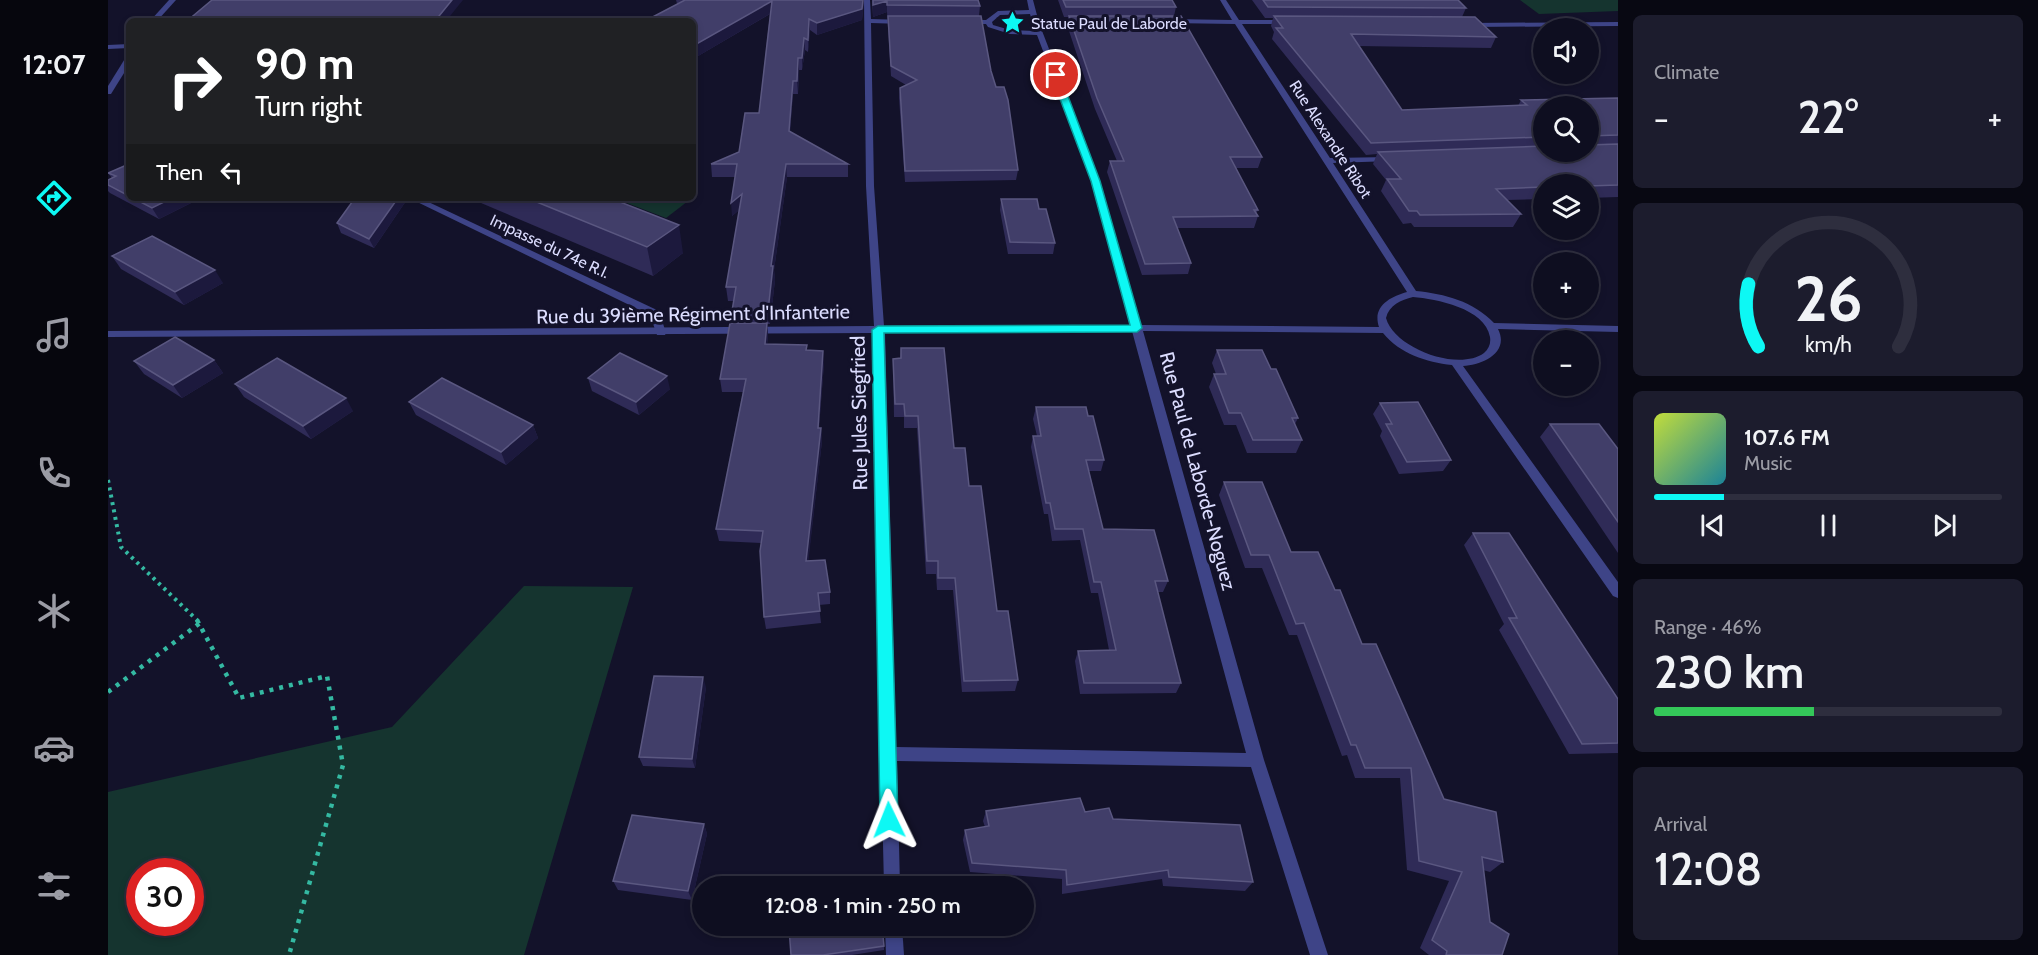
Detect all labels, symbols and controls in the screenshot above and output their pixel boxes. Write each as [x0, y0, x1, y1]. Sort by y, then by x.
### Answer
place icon: Statue Paul de Laborde [1000, 10, 1026, 36]
place label: Statue Paul de Laborde [1031, 14, 1187, 33]
map controls [1533, 18, 1599, 396]
button: sound [1533, 18, 1599, 84]
text: 90 m [255, 38, 354, 90]
icon: right [156, 42, 234, 120]
text: 12:07 [22, 48, 86, 81]
pin [1030, 49, 1081, 100]
icon: arrive [1039, 58, 1072, 91]
text: Climate [1654, 60, 1719, 84]
street label: Rue Alexandre Ribot [1285, 77, 1376, 202]
text: Turn right [255, 90, 362, 123]
text: 22° [1798, 90, 1858, 144]
button: search [1533, 96, 1599, 162]
text: − [1654, 98, 1669, 138]
text: + [1987, 98, 2002, 138]
icon: left [215, 156, 248, 189]
text: Then [156, 159, 203, 186]
button: layers [1533, 174, 1599, 240]
icon: directions [33, 177, 75, 219]
street label: Impasse du 74e R.I. [487, 211, 612, 282]
button: + [1533, 252, 1599, 318]
text: 26 [1794, 261, 1862, 337]
street label: Rue du 39ième Régiment d'Infanterie [536, 299, 850, 329]
icon: music [33, 314, 75, 356]
button: − [1533, 330, 1599, 396]
text: km/h [1805, 331, 1851, 357]
street label: Rue Jules Siegfried [846, 336, 872, 490]
street label: Rue Paul de Laborde-Noguez [1155, 349, 1241, 593]
text: 107.6 FM [1744, 424, 1830, 451]
text: Music [1744, 451, 1792, 475]
icon: phone [33, 452, 75, 494]
icon: previous [1696, 509, 1729, 542]
icon: pause [1812, 509, 1845, 542]
icon: next [1928, 509, 1961, 542]
icon: climate [33, 590, 75, 632]
text: Range · 46% [1654, 615, 1762, 639]
text: 230 km [1654, 645, 1804, 699]
icon: car [33, 727, 75, 769]
position arrow [857, 788, 921, 852]
text: Arrival [1654, 812, 1707, 836]
text: 12:08 [1654, 842, 1762, 896]
speed limit sign: 30 [126, 858, 204, 936]
icon: filters [33, 865, 75, 907]
text: 12:08 · 1 min · 250 m [765, 892, 961, 919]

